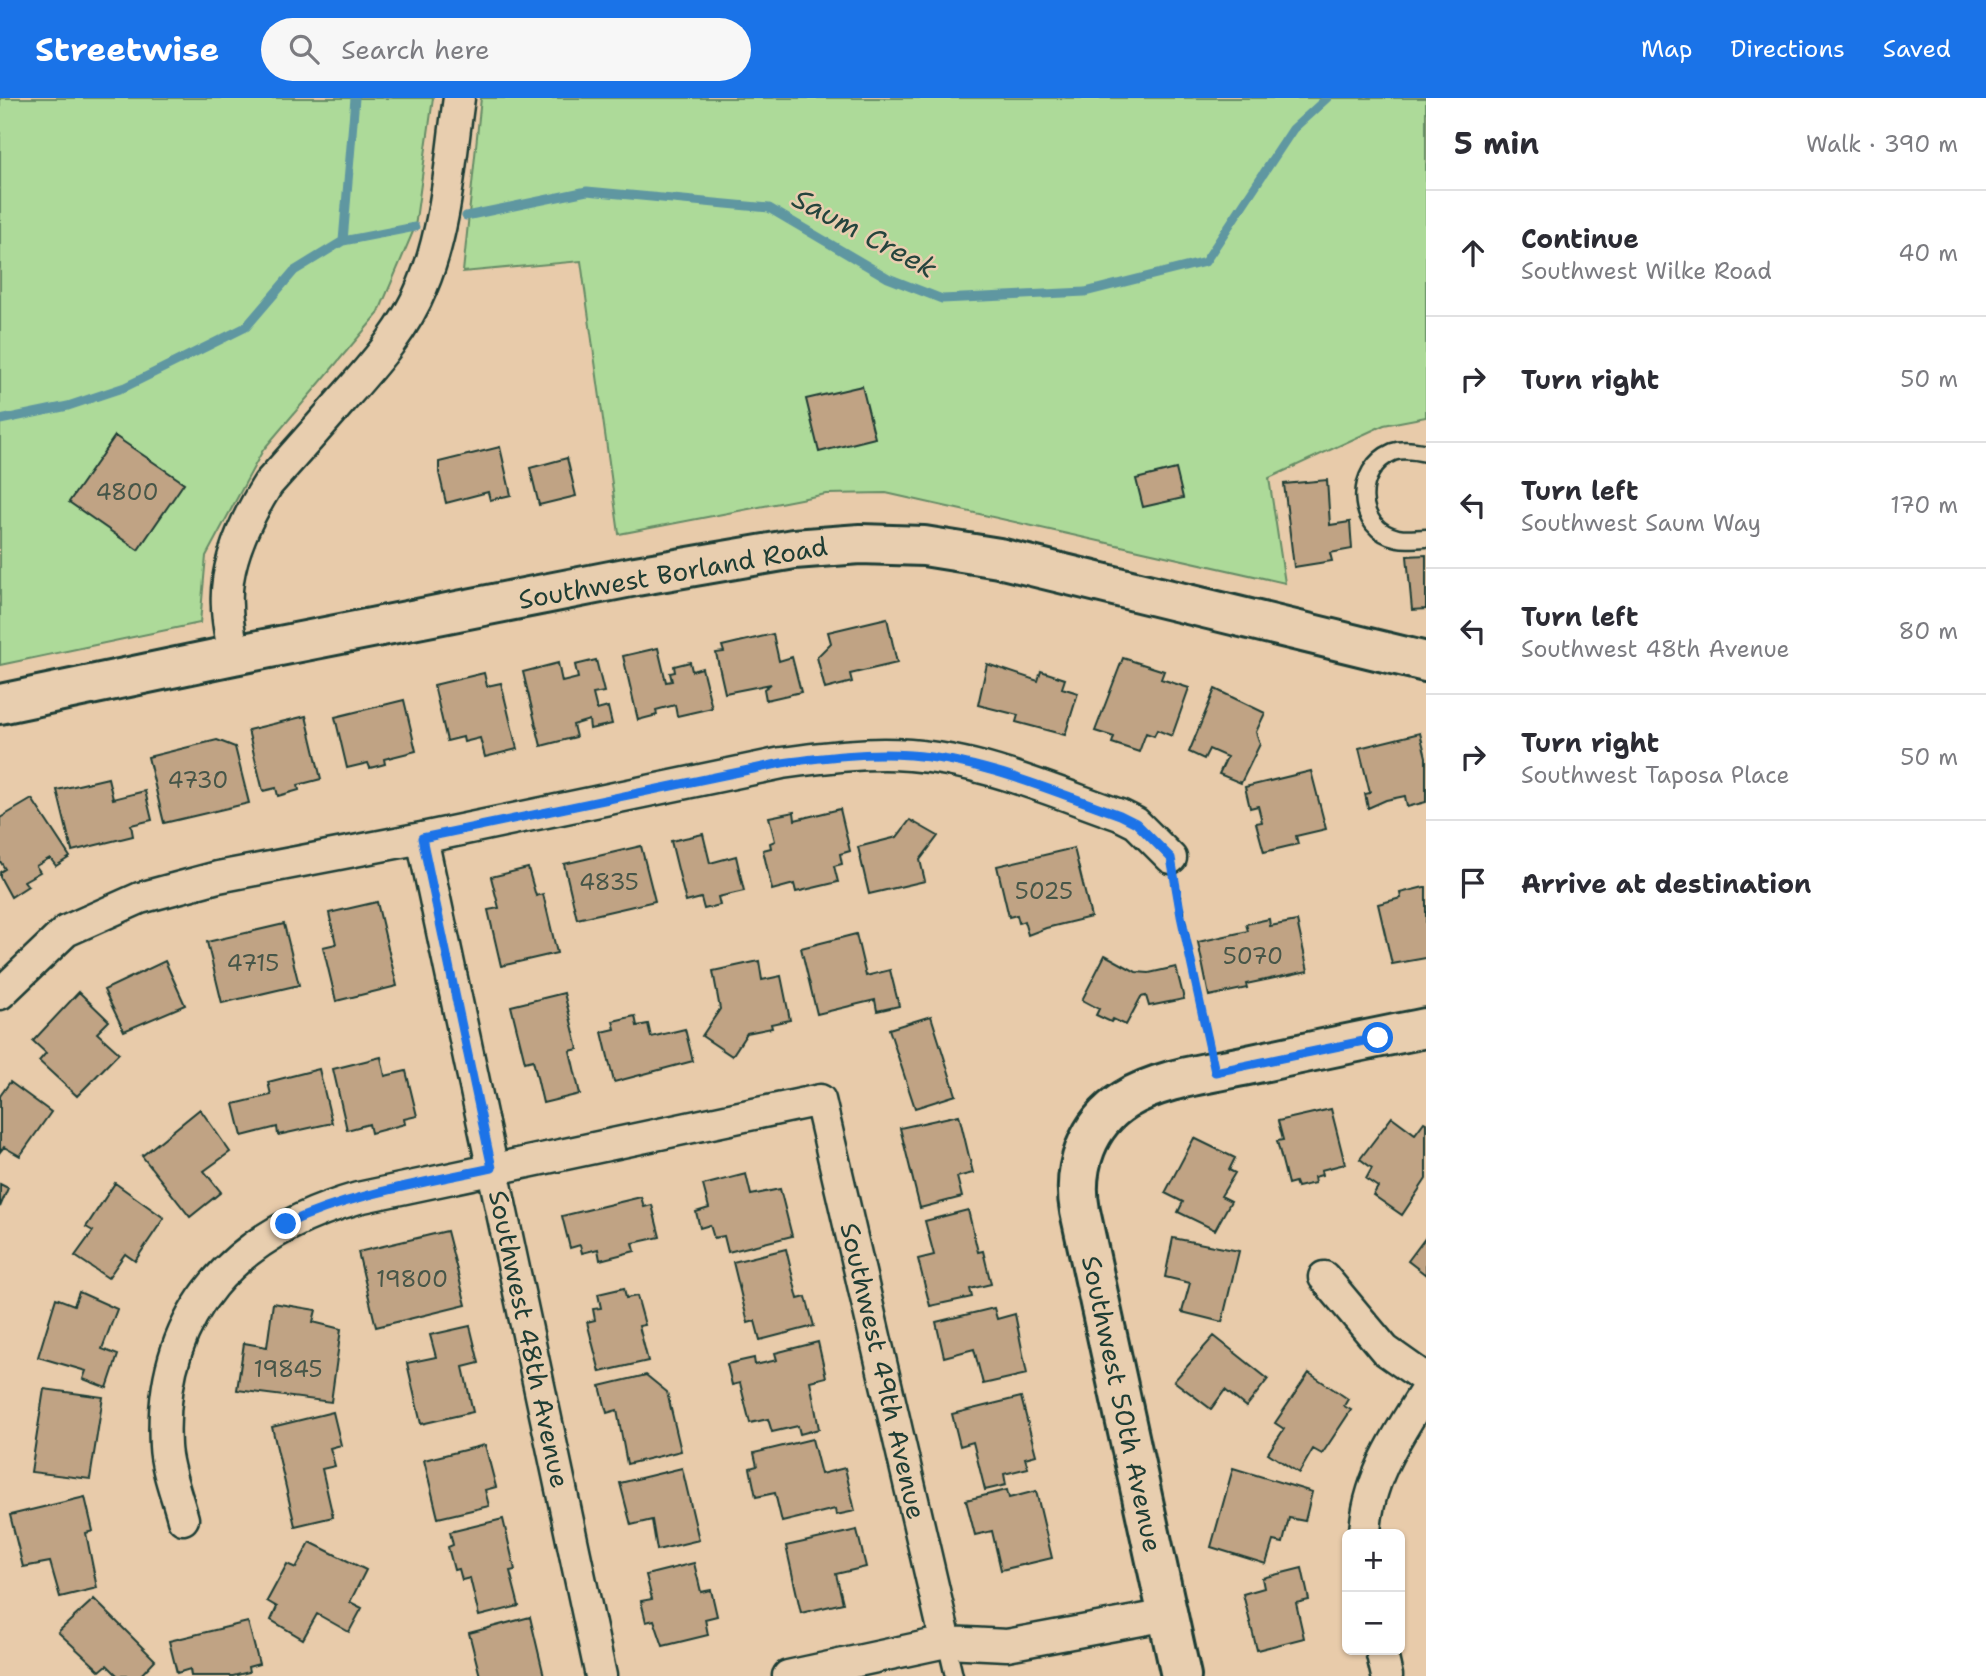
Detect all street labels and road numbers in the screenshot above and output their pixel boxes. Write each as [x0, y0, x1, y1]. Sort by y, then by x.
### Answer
street label: Southwest Borland Road [516, 528, 830, 617]
street label: Southwest 48th Avenue [481, 1187, 578, 1491]
street label: Southwest 49th Avenue [832, 1219, 935, 1523]
street label: Southwest 50th Avenue [1074, 1252, 1171, 1555]

